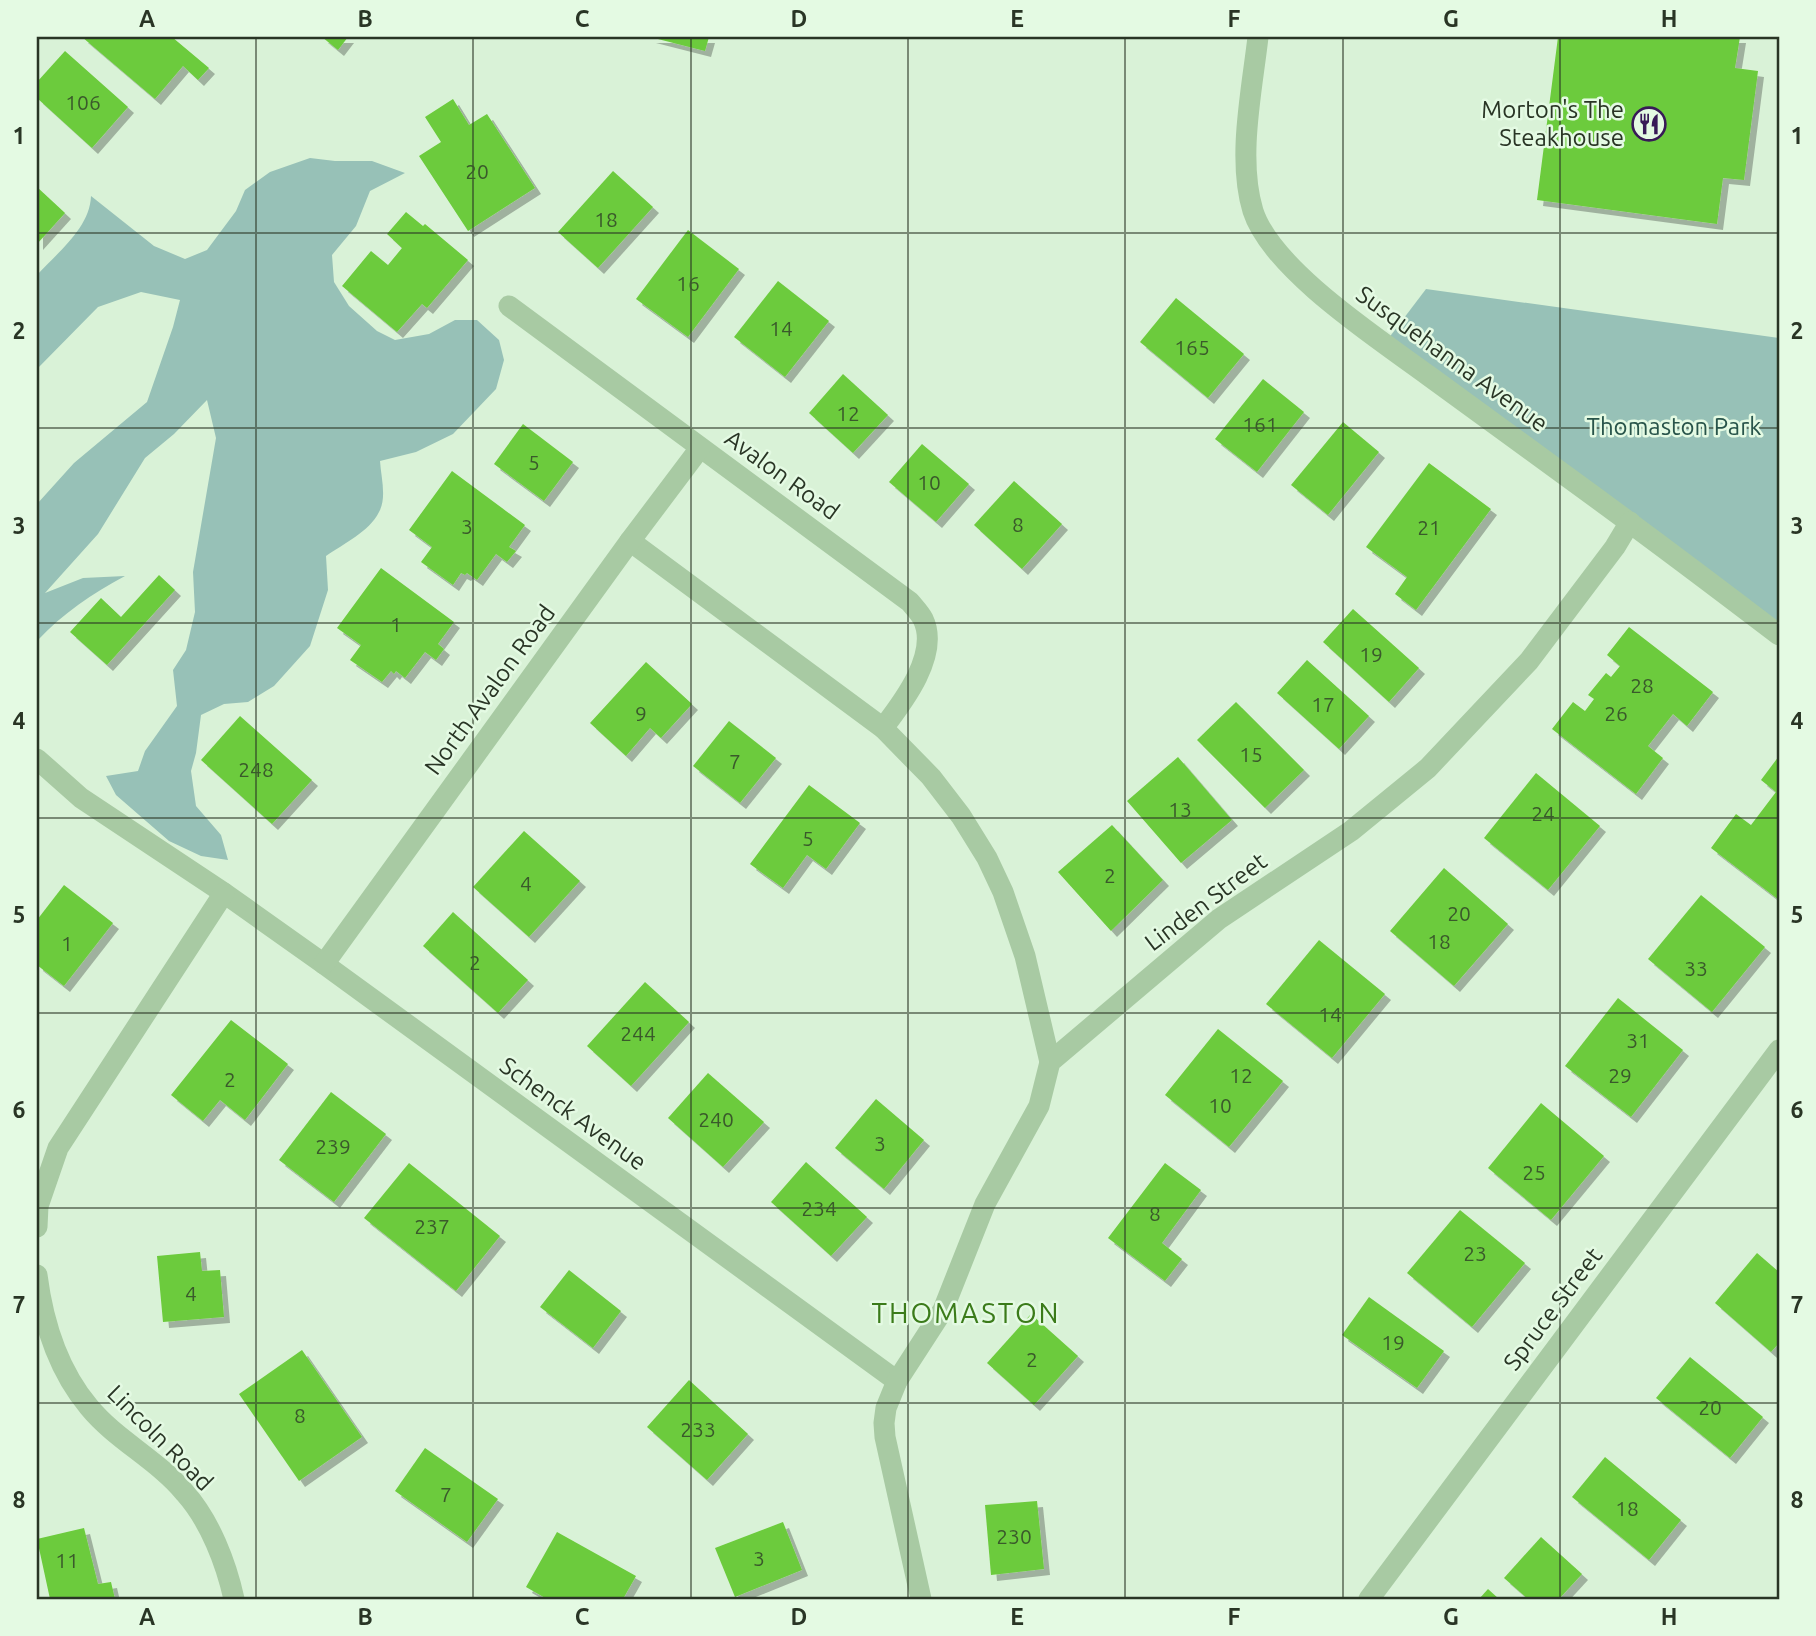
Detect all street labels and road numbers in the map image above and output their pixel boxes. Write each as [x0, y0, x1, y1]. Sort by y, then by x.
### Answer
street label: Susquehanna Avenue [1351, 280, 1553, 437]
street label: Avalon Road [720, 424, 845, 525]
street label: North Avalon Road [419, 600, 560, 780]
street label: Linden Street [1140, 847, 1272, 956]
street label: Schenck Avenue [495, 1052, 652, 1176]
street label: Spruce Street [1498, 1242, 1608, 1375]
street label: Lincoln Road [102, 1379, 219, 1496]

